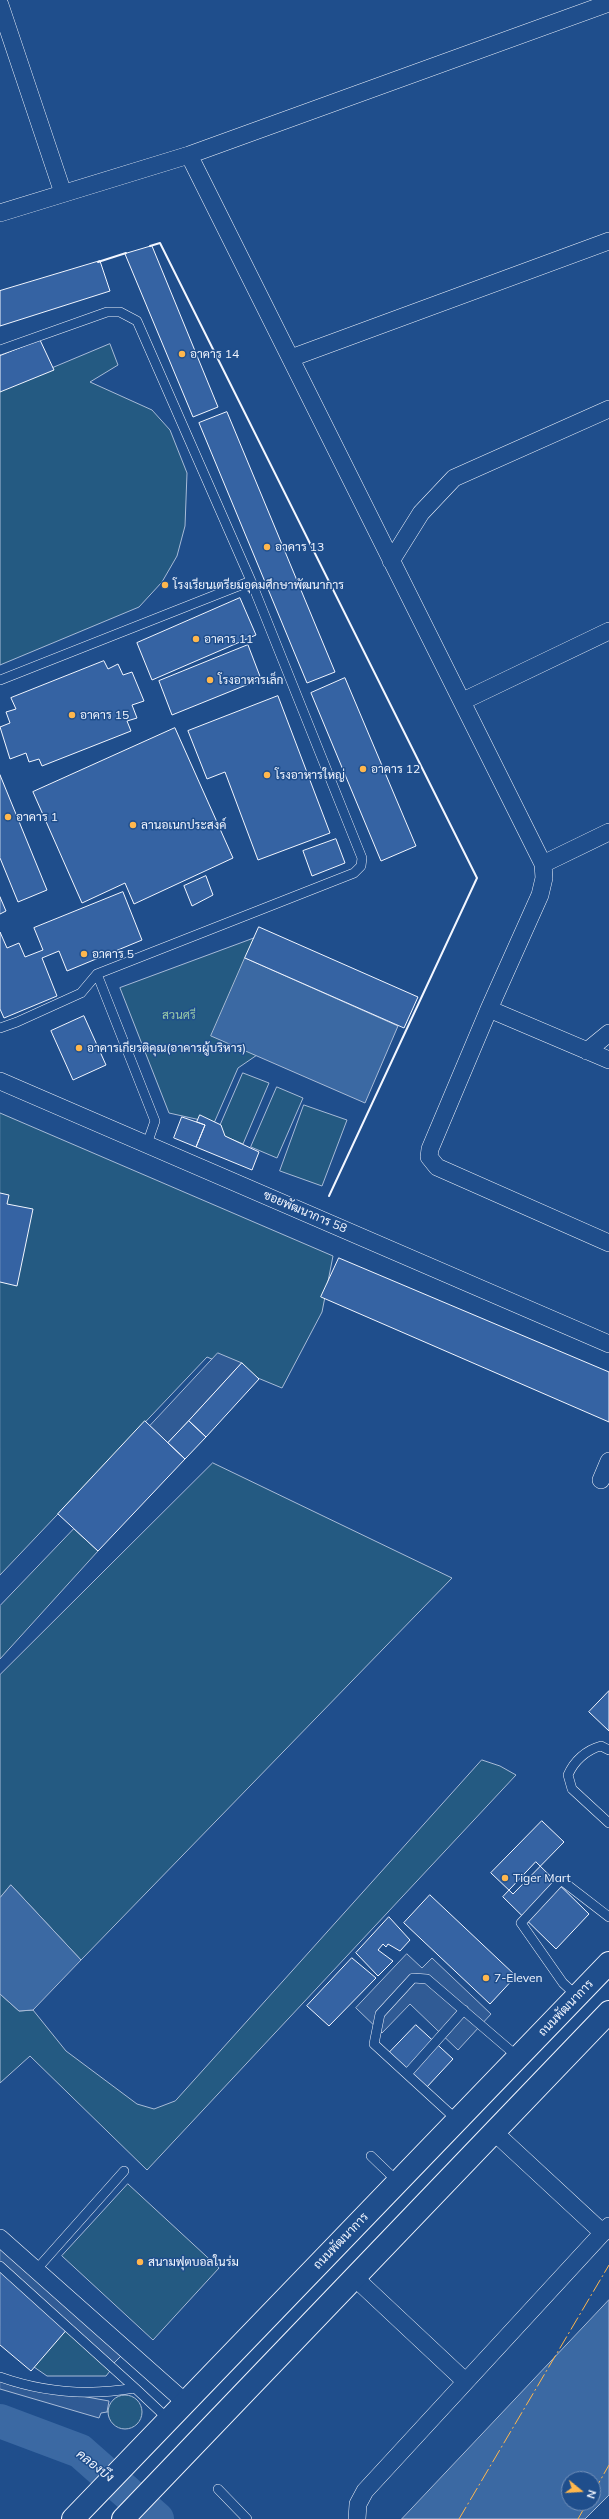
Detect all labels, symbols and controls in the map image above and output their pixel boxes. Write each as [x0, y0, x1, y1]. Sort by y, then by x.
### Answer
place label: อาคาร 14 [190, 347, 239, 361]
marker: อาคาร 14 [177, 349, 187, 359]
place label: อาคาร 13 [275, 540, 324, 554]
marker: อาคาร 13 [262, 542, 272, 552]
place label: โรงเรียนเตรียมอุดมศึกษาพัฒนาการ [173, 578, 344, 592]
marker: โรงเรียนเตรียมอุดมศึกษาพัฒนาการ [160, 580, 170, 590]
place label: อาคาร 11 [204, 632, 253, 646]
marker: อาคาร 11 [191, 634, 201, 644]
place label: โรงอาหารเล็ก [218, 673, 284, 687]
marker: โรงอาหารเล็ก [205, 675, 215, 685]
place label: อาคาร 15 [80, 708, 129, 722]
marker: อาคาร 15 [67, 710, 77, 720]
place label: อาคาร 12 [371, 762, 420, 776]
marker: อาคาร 12 [358, 764, 368, 774]
place label: โรงอาหารใหญ่ [275, 768, 345, 782]
marker: โรงอาหารใหญ่ [262, 770, 272, 780]
place label: อาคาร 1 [16, 810, 58, 824]
marker: อาคาร 1 [3, 812, 13, 822]
place label: ลานอเนกประสงค์ [141, 818, 226, 832]
marker: ลานอเนกประสงค์ [128, 820, 138, 830]
place label: อาคาร 5 [92, 947, 134, 961]
marker: อาคาร 5 [79, 949, 89, 959]
park label: สวนศรี [162, 1008, 196, 1022]
place label: อาคารเกียรติคุณ(อาคารผู้บริหาร) [87, 1041, 246, 1055]
marker: อาคารเกียรติคุณ(อาคารผู้บริหาร) [74, 1043, 84, 1053]
street label: ซอยพัฒนาการ 58 [261, 1188, 349, 1236]
place label: Tiger Mart [513, 1871, 571, 1885]
marker: Tiger Mart [500, 1873, 510, 1883]
place label: 7-Eleven [494, 1971, 543, 1985]
marker: 7-Eleven [481, 1973, 491, 1983]
street label: ถนนพัฒนาการ [536, 1977, 596, 2039]
street label: ถนนพัฒนาการ [311, 2210, 371, 2272]
place label: สนามฟุตบอลในร่ม [148, 2255, 239, 2269]
marker: สนามฟุตบอลในร่ม [135, 2257, 145, 2267]
water label: คลองบึง [73, 2447, 117, 2485]
north arrow [561, 2471, 601, 2511]
text: N [584, 2488, 599, 2501]

